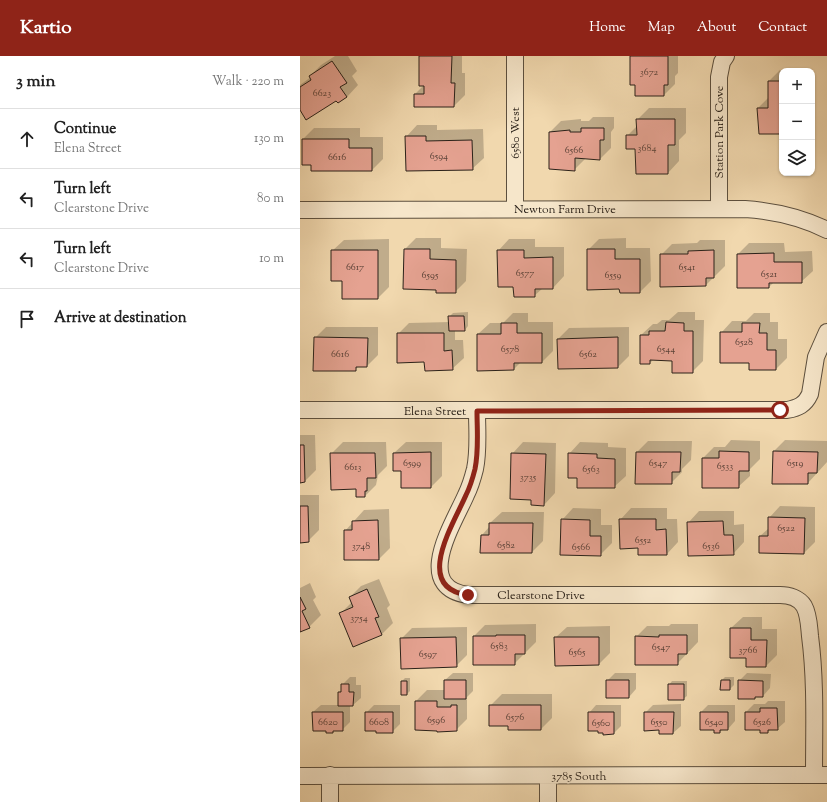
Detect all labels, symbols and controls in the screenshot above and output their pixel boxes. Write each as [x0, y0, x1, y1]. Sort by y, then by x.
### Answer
text: Kartio [20, 15, 72, 42]
text: Home [589, 18, 626, 38]
text: Map [648, 18, 675, 38]
text: About [697, 18, 736, 38]
text: Contact [758, 18, 807, 38]
house number: 3672 [640, 65, 659, 80]
map controls [779, 68, 815, 176]
button: + [779, 68, 815, 104]
text: 3 min [16, 70, 55, 94]
text: Walk · 220 m [212, 73, 284, 91]
street label: Station Park Cove [711, 85, 729, 178]
house number: 6623 [313, 86, 331, 101]
button: − [779, 104, 815, 140]
street label: 6580 West [507, 107, 525, 159]
text: Continue [54, 119, 116, 140]
icon: ahead [16, 128, 38, 150]
text: 130 m [254, 130, 284, 148]
text: Elena Street [54, 140, 121, 158]
button: layers [779, 140, 815, 176]
house number: 3684 [638, 141, 656, 156]
house number: 6566 [565, 143, 583, 158]
house number: 6594 [430, 149, 448, 164]
house number: 6616 [328, 150, 346, 165]
text: Turn left [54, 179, 111, 200]
icon: left [16, 188, 38, 210]
text: 80 m [257, 190, 284, 208]
text: Clearstone Drive [54, 200, 149, 218]
street label: Newton Farm Drive [514, 201, 616, 219]
text: Turn left [54, 239, 111, 260]
icon: left [16, 248, 38, 270]
text: 10 m [259, 250, 284, 268]
text: Clearstone Drive [54, 260, 149, 278]
house number: 6617 [346, 260, 364, 275]
house number: 6541 [679, 260, 696, 275]
house number: 6577 [516, 266, 534, 281]
house number: 6521 [761, 267, 778, 282]
house number: 6595 [422, 268, 439, 283]
house number: 6559 [605, 268, 622, 283]
icon: arrive [16, 308, 38, 330]
text: Arrive at destination [54, 308, 187, 329]
house number: 6528 [735, 335, 753, 350]
house number: 6578 [501, 342, 519, 357]
house number: 6544 [657, 342, 675, 357]
house number: 6616 [331, 347, 349, 362]
house number: 6562 [579, 347, 597, 362]
route start [771, 401, 789, 419]
street label: Elena Street [404, 403, 466, 421]
house number: 6599 [403, 456, 421, 471]
house number: 6547 [649, 456, 667, 471]
house number: 6519 [787, 456, 803, 471]
house number: 6533 [717, 459, 733, 474]
house number: 6613 [344, 460, 362, 475]
house number: 6563 [582, 462, 600, 477]
house number: 3735 [520, 470, 537, 485]
house number: 6522 [777, 521, 795, 536]
house number: 6552 [635, 533, 652, 548]
house number: 6582 [497, 538, 515, 553]
house number: 3748 [352, 539, 370, 554]
house number: 6536 [702, 539, 720, 554]
house number: 6566 [572, 540, 590, 555]
route end [459, 586, 477, 604]
street label: Clearstone Drive [497, 587, 585, 605]
house number: 3754 [350, 611, 368, 626]
house number: 6583 [490, 639, 508, 654]
house number: 6547 [652, 640, 670, 655]
house number: 3766 [739, 643, 758, 658]
house number: 6565 [569, 645, 586, 660]
house number: 6597 [419, 647, 437, 662]
house number: 6576 [506, 710, 524, 725]
house number: 6596 [427, 713, 445, 728]
house number: 6620 [318, 715, 338, 730]
house number: 6608 [369, 715, 389, 730]
house number: 6550 [650, 715, 668, 730]
house number: 6540 [705, 715, 723, 730]
house number: 6526 [753, 715, 771, 730]
house number: 6560 [592, 716, 610, 731]
street label: 3785 South [551, 768, 607, 786]

